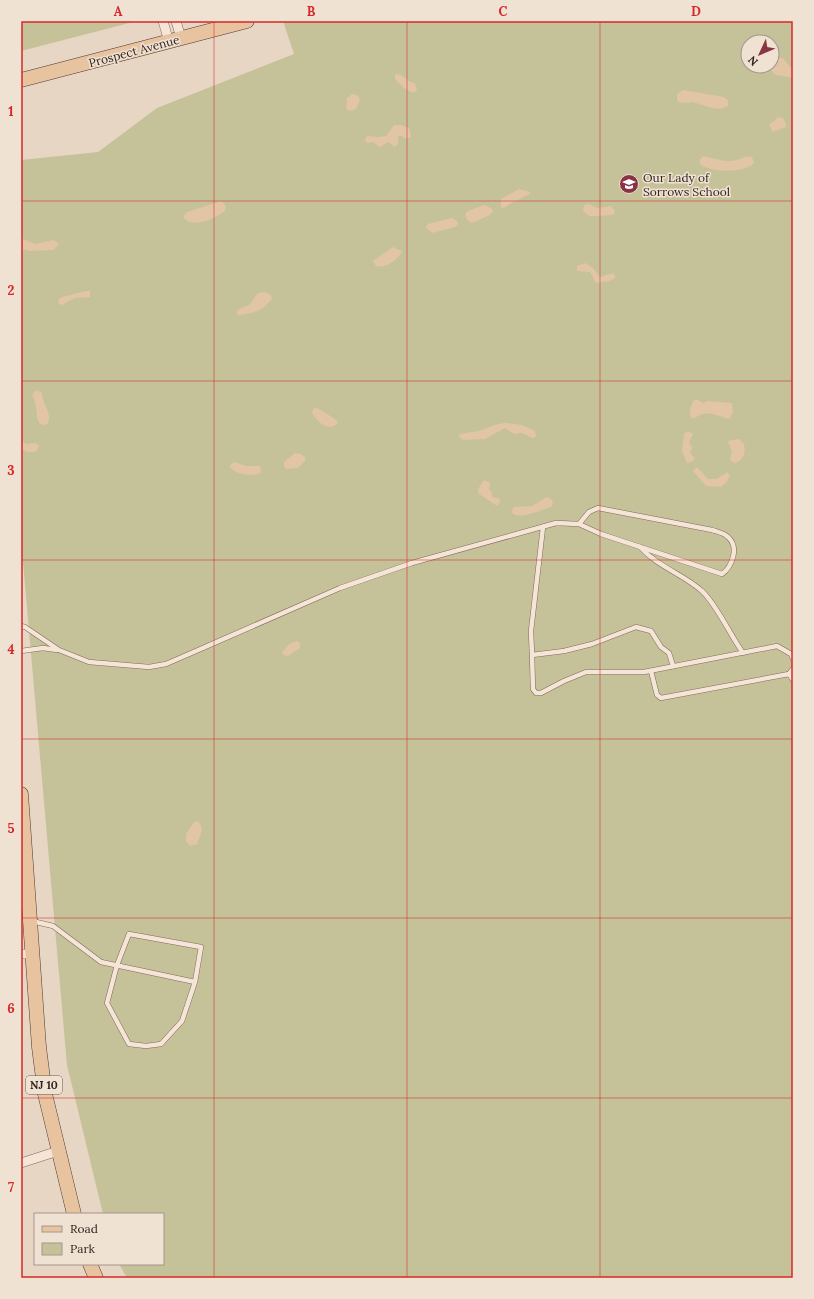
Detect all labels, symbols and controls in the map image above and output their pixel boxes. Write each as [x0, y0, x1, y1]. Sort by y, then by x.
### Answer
text: A [114, 3, 123, 20]
text: B [307, 3, 316, 20]
text: C [499, 3, 508, 20]
text: D [691, 3, 701, 20]
street label: Prospect Avenue [87, 32, 182, 70]
north arrow [740, 34, 780, 74]
text: N [744, 53, 761, 69]
text: 1 [8, 103, 14, 120]
place label: Our Lady of Sorrows School [643, 170, 730, 199]
school or university icon: Our Lady of Sorrows School [618, 173, 640, 195]
text: 2 [8, 282, 15, 299]
text: 3 [7, 462, 15, 479]
text: 4 [7, 641, 15, 658]
text: 5 [7, 820, 15, 837]
text: 6 [7, 1000, 15, 1017]
road number: NJ 10 [26, 1076, 62, 1094]
text: 7 [8, 1179, 14, 1196]
legend [34, 1213, 164, 1265]
text: Road [70, 1221, 98, 1236]
text: Park [70, 1241, 96, 1256]

